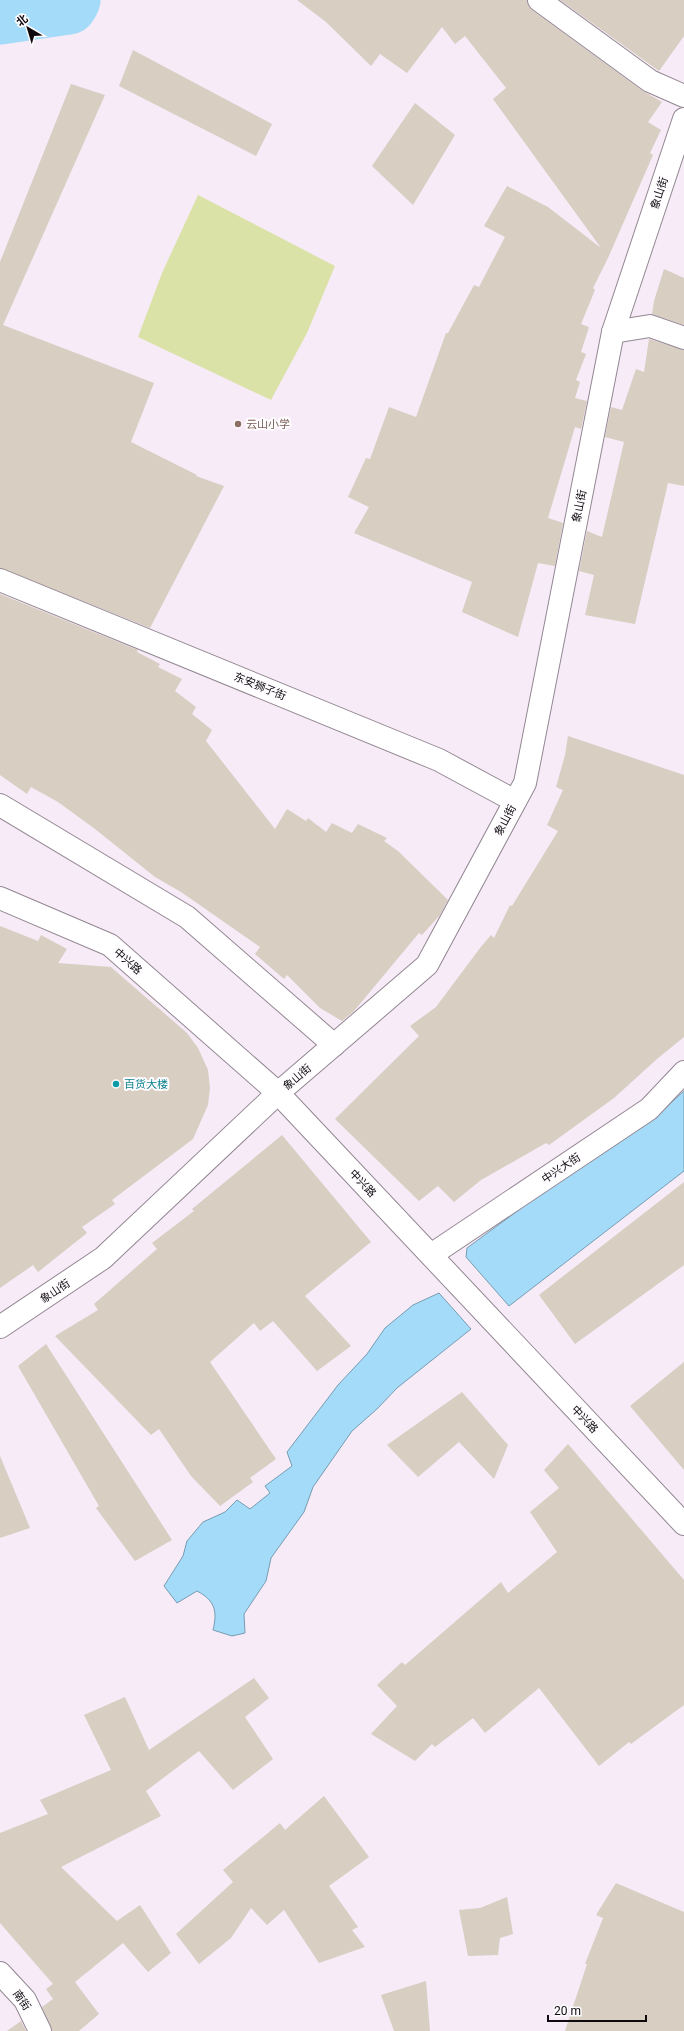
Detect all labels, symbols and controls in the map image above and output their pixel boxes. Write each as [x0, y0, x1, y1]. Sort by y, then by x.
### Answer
north arrow [8, 8, 48, 48]
text: 北 [14, 12, 30, 29]
street label: 象山街 [648, 175, 671, 211]
place label: 云山小学 [246, 418, 290, 431]
marker: 云山小学 [233, 419, 243, 429]
street label: 象山街 [570, 489, 589, 524]
street label: 东安狮子街 [232, 670, 288, 703]
street label: 象山街 [492, 803, 519, 838]
street label: 中兴路 [111, 946, 144, 977]
street label: 象山街 [281, 1062, 314, 1093]
place label: 百货大楼 [124, 1078, 168, 1091]
marker: 百货大楼 [111, 1079, 121, 1089]
street label: 中兴大街 [539, 1151, 583, 1186]
street label: 中兴路 [347, 1167, 379, 1200]
street label: 象山街 [38, 1277, 73, 1306]
street label: 中兴路 [569, 1403, 601, 1436]
street label: 南街 [10, 1988, 33, 2013]
scale bar [548, 1997, 646, 2023]
text: 20 m [554, 2004, 581, 2018]

